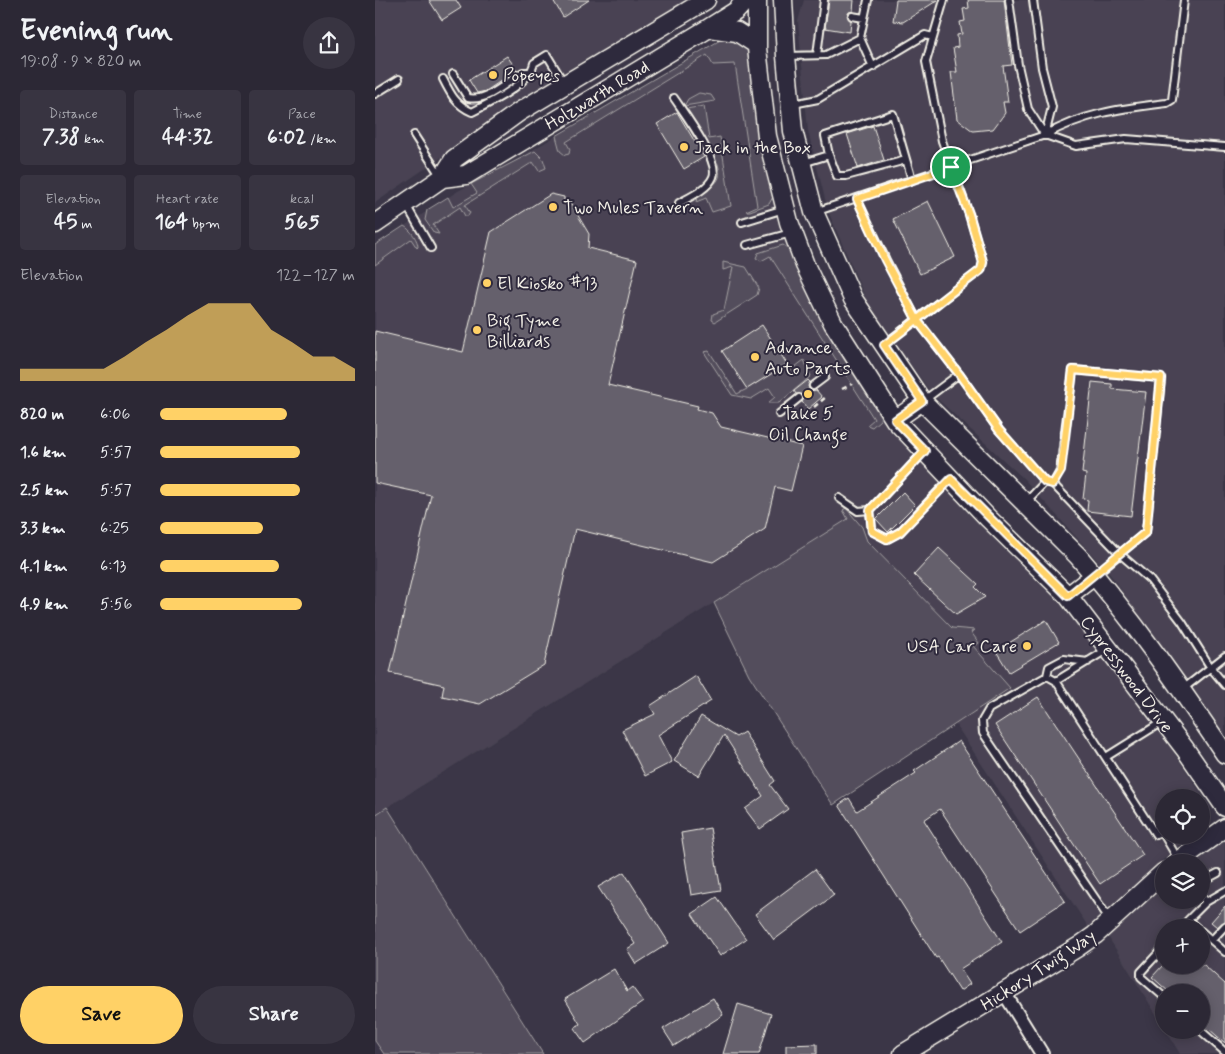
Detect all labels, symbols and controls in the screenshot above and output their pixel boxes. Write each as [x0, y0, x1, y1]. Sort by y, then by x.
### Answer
text: Evening run [20, 13, 173, 50]
button: share [303, 17, 355, 69]
text: 19:08 · 9 × 820 m [20, 51, 141, 72]
street label: Holzwarth Road [541, 55, 654, 136]
place label: Popeyes [503, 64, 560, 88]
marker: Popeyes [487, 69, 499, 81]
text: Distance [49, 105, 98, 123]
text: Time [173, 105, 202, 123]
text: Pace [288, 105, 316, 123]
text: 7.38 [42, 123, 80, 151]
text: 44:32 [162, 123, 213, 151]
text: 6:02 [267, 123, 306, 151]
text: km [80, 130, 104, 148]
text: /km [306, 130, 337, 148]
place label: Jack in the Box [694, 136, 811, 160]
marker: Jack in the Box [678, 141, 690, 153]
pin [930, 146, 972, 188]
icon: arrive [937, 153, 965, 181]
text: Elevation [46, 190, 101, 208]
text: Heart rate [156, 190, 219, 208]
text: kcal [290, 190, 314, 208]
place label: Two Mules Tavern [563, 196, 703, 220]
marker: Two Mules Tavern [547, 201, 559, 213]
text: 45 [54, 208, 77, 236]
text: 164 [155, 208, 188, 236]
text: 565 [284, 208, 320, 236]
text: m [77, 215, 92, 233]
text: bpm [188, 215, 220, 233]
text: Elevation [20, 265, 83, 286]
text: 122–127 m [276, 265, 355, 286]
place label: El Kiosko #13 [497, 272, 598, 296]
marker: El Kiosko #13 [481, 277, 493, 289]
place label: Big Tyme Billiards [487, 309, 561, 354]
marker: Big Tyme Billiards [471, 324, 483, 336]
place label: Advance Auto Parts [765, 336, 851, 381]
marker: Advance Auto Parts [749, 351, 761, 363]
marker: Take 5 Oil Change [802, 388, 814, 400]
place label: Take 5 Oil Change [768, 402, 848, 449]
text: 820 m [20, 404, 64, 425]
text: 6:06 [100, 404, 130, 425]
text: 1.6 km [20, 442, 66, 463]
text: 5:57 [100, 442, 132, 463]
text: 2.5 km [20, 480, 68, 501]
text: 5:57 [100, 480, 132, 501]
text: 3.3 km [20, 518, 65, 539]
text: 6:25 [100, 518, 129, 539]
text: 4.1 km [20, 556, 67, 577]
text: 6:13 [100, 556, 126, 577]
text: 4.9 km [20, 594, 68, 615]
text: 5:56 [100, 594, 132, 615]
street label: Cypresswood Drive [1074, 611, 1178, 738]
place label: USA Car Care [907, 635, 1017, 659]
marker: USA Car Care [1021, 640, 1033, 652]
map controls [1155, 789, 1210, 1039]
button: locate [1155, 789, 1210, 844]
button: layers [1155, 854, 1210, 909]
button: + [1155, 919, 1210, 974]
street label: Hickory Twig Way [976, 925, 1102, 1019]
button: − [1155, 984, 1210, 1039]
button: Save [20, 986, 183, 1044]
button: Share [193, 986, 355, 1044]

